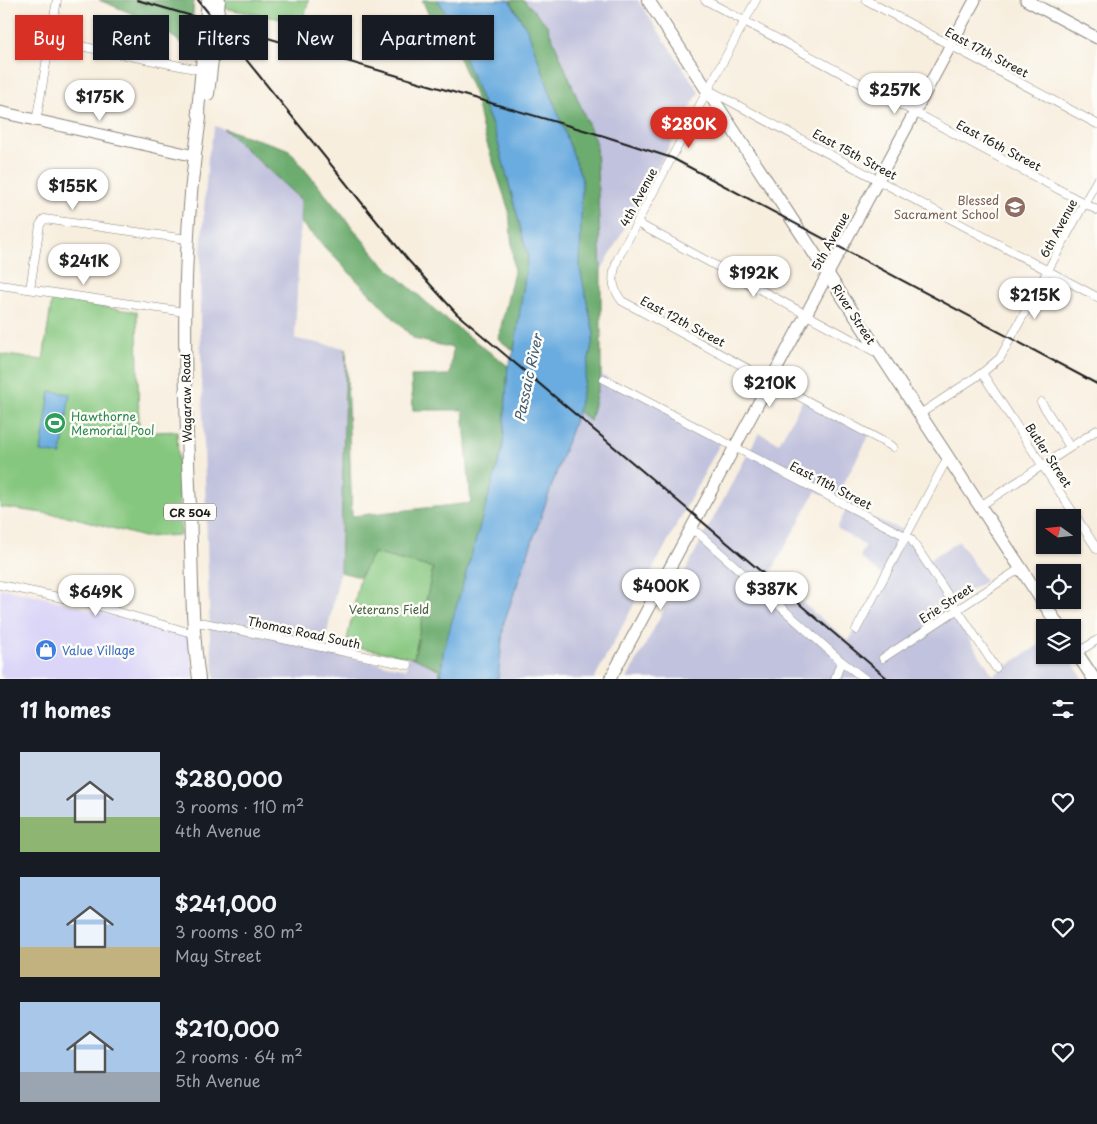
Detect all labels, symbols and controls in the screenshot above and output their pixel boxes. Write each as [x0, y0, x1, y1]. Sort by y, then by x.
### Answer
chip: Buy [15, 15, 83, 60]
chip: Rent [93, 15, 169, 60]
chip: Filters [179, 15, 268, 60]
chip: New [278, 15, 352, 60]
chip: Apartment [362, 15, 494, 60]
street label: East 17th Street [942, 22, 1032, 82]
pin: $257K [860, 72, 930, 115]
text: $257K [869, 77, 921, 101]
pin: $175K [65, 80, 135, 122]
text: $175K [76, 84, 124, 108]
pin: $280K [654, 106, 724, 149]
text: $280K [661, 111, 717, 135]
street label: East 16th Street [953, 115, 1045, 175]
street label: East 15th Street [810, 124, 901, 184]
street label: 4th Avenue [615, 164, 661, 230]
pin: $155K [38, 168, 108, 211]
text: $155K [48, 173, 98, 197]
place label: Blessed Sacrament School [894, 191, 999, 223]
school or university icon: Blessed Sacrament School [1003, 195, 1027, 219]
street label: 6th Avenue [1035, 195, 1081, 261]
street label: 5th Avenue [807, 208, 854, 273]
pin: $241K [49, 244, 119, 286]
text: $241K [59, 248, 109, 272]
pin: $192K [719, 256, 789, 298]
text: $192K [729, 260, 779, 284]
pin: $215K [1000, 278, 1070, 320]
street label: River Street [828, 280, 880, 348]
text: $215K [1010, 282, 1060, 306]
street label: East 12th Street [637, 291, 729, 351]
water label: Passaic River [509, 331, 548, 424]
street label: Wagaraw Road [176, 353, 196, 443]
pin: $210K [735, 366, 805, 408]
text: $210K [744, 370, 796, 394]
place label: Hawthorne Memorial Pool [71, 407, 154, 439]
sports icon: Hawthorne Memorial Pool [43, 411, 67, 435]
street label: Butler Street [1021, 419, 1077, 491]
street label: East 11th Street [787, 457, 875, 513]
road number: CR 504 [164, 504, 216, 520]
north arrow [1036, 509, 1081, 554]
map controls [1036, 509, 1081, 664]
button: locate [1036, 564, 1081, 609]
pin: $400K [626, 568, 696, 611]
pin: $387K [737, 572, 807, 614]
text: $400K [633, 573, 689, 597]
pin: $649K [61, 574, 131, 617]
text: $387K [746, 576, 798, 600]
text: $649K [69, 579, 123, 603]
street label: Erie Street [915, 579, 977, 627]
park label: Veterans Field [349, 600, 429, 618]
street label: Thomas Road South [246, 611, 362, 653]
button: layers [1036, 619, 1081, 664]
shop icon: Value Village [34, 638, 58, 662]
place label: Value Village [62, 641, 135, 659]
text: 11 homes [20, 693, 111, 725]
icon: filters [1049, 695, 1077, 723]
text: $280,000 [175, 762, 283, 794]
icon: home [60, 772, 120, 832]
icon: heart [1049, 788, 1077, 816]
text: 3 rooms · 110 m² [175, 794, 304, 818]
text: 4th Avenue [175, 818, 261, 842]
text: $241,000 [175, 887, 277, 919]
icon: home [60, 897, 120, 957]
icon: heart [1049, 913, 1077, 941]
text: 3 rooms · 80 m² [175, 919, 303, 943]
text: May Street [175, 943, 261, 967]
text: $210,000 [175, 1012, 279, 1044]
icon: home [60, 1022, 120, 1082]
icon: heart [1049, 1038, 1077, 1066]
text: 2 rooms · 64 m² [175, 1044, 303, 1068]
text: 5th Avenue [175, 1068, 261, 1092]

